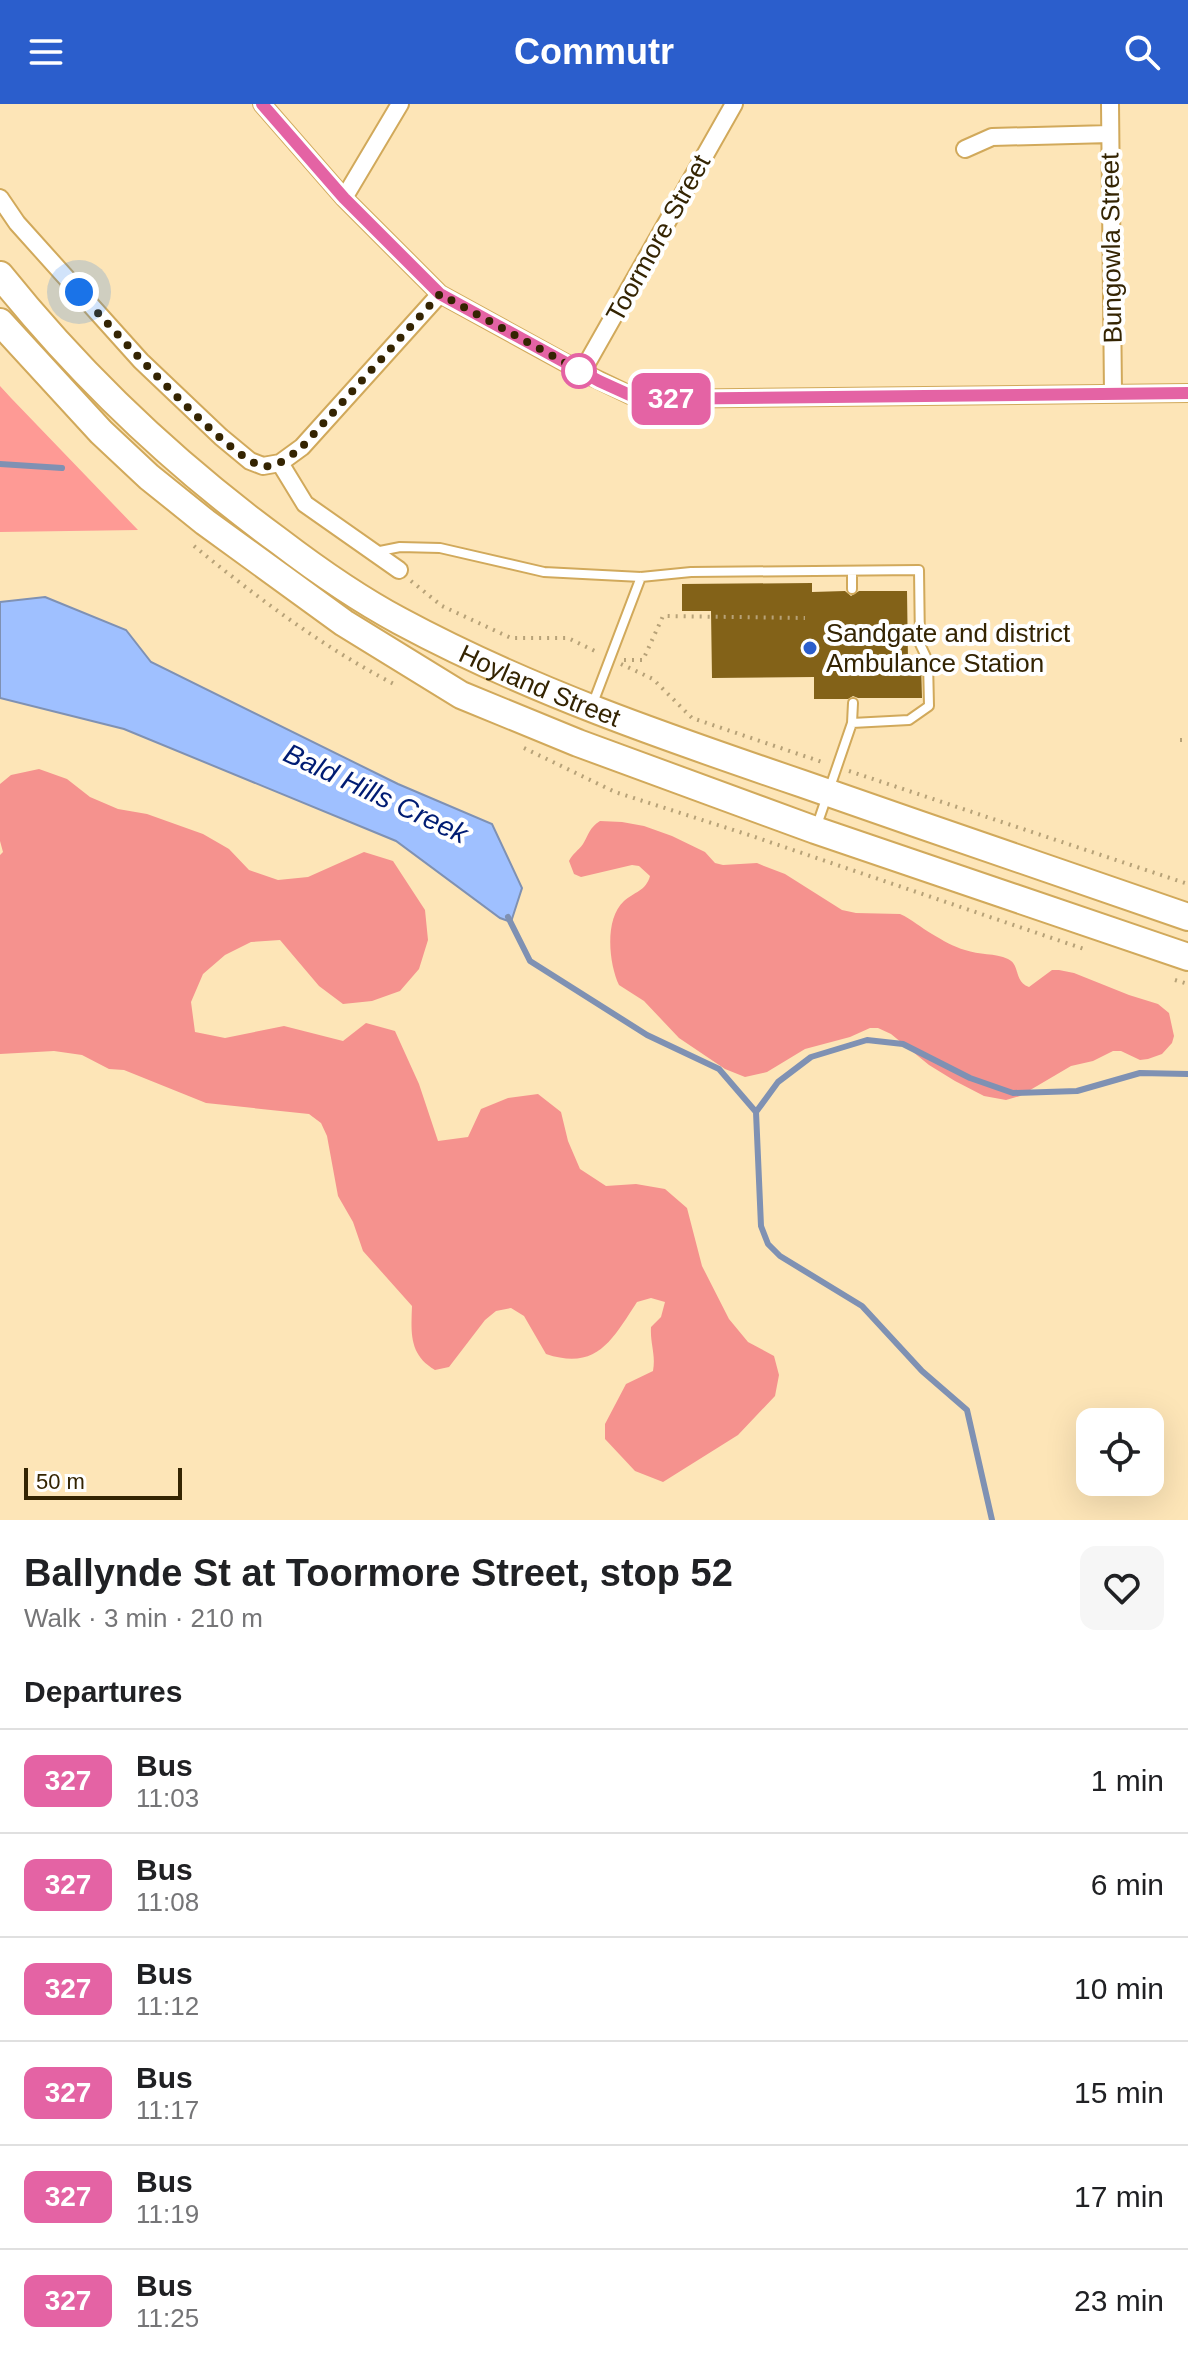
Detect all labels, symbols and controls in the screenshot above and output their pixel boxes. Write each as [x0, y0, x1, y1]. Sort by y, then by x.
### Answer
icon: menu [24, 30, 68, 74]
icon: search [1120, 30, 1164, 74]
text: Commutr [514, 31, 674, 72]
street label: Toormore Street [600, 149, 717, 327]
street label: Bungowla Street [1094, 152, 1128, 344]
your location [59, 272, 99, 312]
unlabelled marker [562, 354, 596, 388]
line badge: 327 [625, 373, 717, 425]
text: 327 [648, 383, 694, 414]
place label: Sandgate and district Ambulance Station [826, 618, 1071, 678]
street label: Hoyland Street [454, 638, 625, 733]
marker: Sandgate and district Ambulance Station [801, 639, 819, 657]
water label: Bald Hills Creek [279, 737, 474, 850]
map controls [1076, 1408, 1164, 1496]
button: locate [1076, 1408, 1164, 1496]
scale bar [24, 1464, 182, 1500]
text: 50 m [36, 1469, 85, 1494]
button: heart [1080, 1546, 1164, 1630]
text: Ballynde St at Toormore Street, stop 52 [24, 1552, 733, 1594]
text: Walk · 3 min · 210 m [24, 1603, 263, 1633]
text: Departures [24, 1675, 182, 1708]
text: Bus [136, 1749, 193, 1782]
text: 1 min [1091, 1764, 1164, 1797]
text: 327 [45, 1765, 91, 1796]
text: 11:03 [136, 1783, 199, 1813]
text: Bus [136, 1853, 193, 1886]
text: 6 min [1091, 1868, 1164, 1901]
text: 327 [45, 1869, 91, 1900]
text: 11:08 [136, 1887, 199, 1917]
text: Bus [136, 1957, 193, 1990]
text: 10 min [1074, 1972, 1164, 2005]
text: 327 [45, 1973, 91, 2004]
text: 11:12 [136, 1991, 199, 2021]
text: Bus [136, 2061, 193, 2094]
text: 15 min [1074, 2076, 1164, 2109]
text: 327 [45, 2077, 91, 2108]
text: 11:17 [136, 2095, 199, 2125]
text: Bus [136, 2165, 193, 2198]
text: 17 min [1074, 2180, 1164, 2213]
text: 327 [45, 2181, 91, 2212]
text: 11:19 [136, 2199, 199, 2229]
text: Bus [136, 2269, 193, 2302]
text: 23 min [1074, 2284, 1164, 2317]
text: 327 [45, 2285, 91, 2316]
text: 11:25 [136, 2303, 199, 2333]

